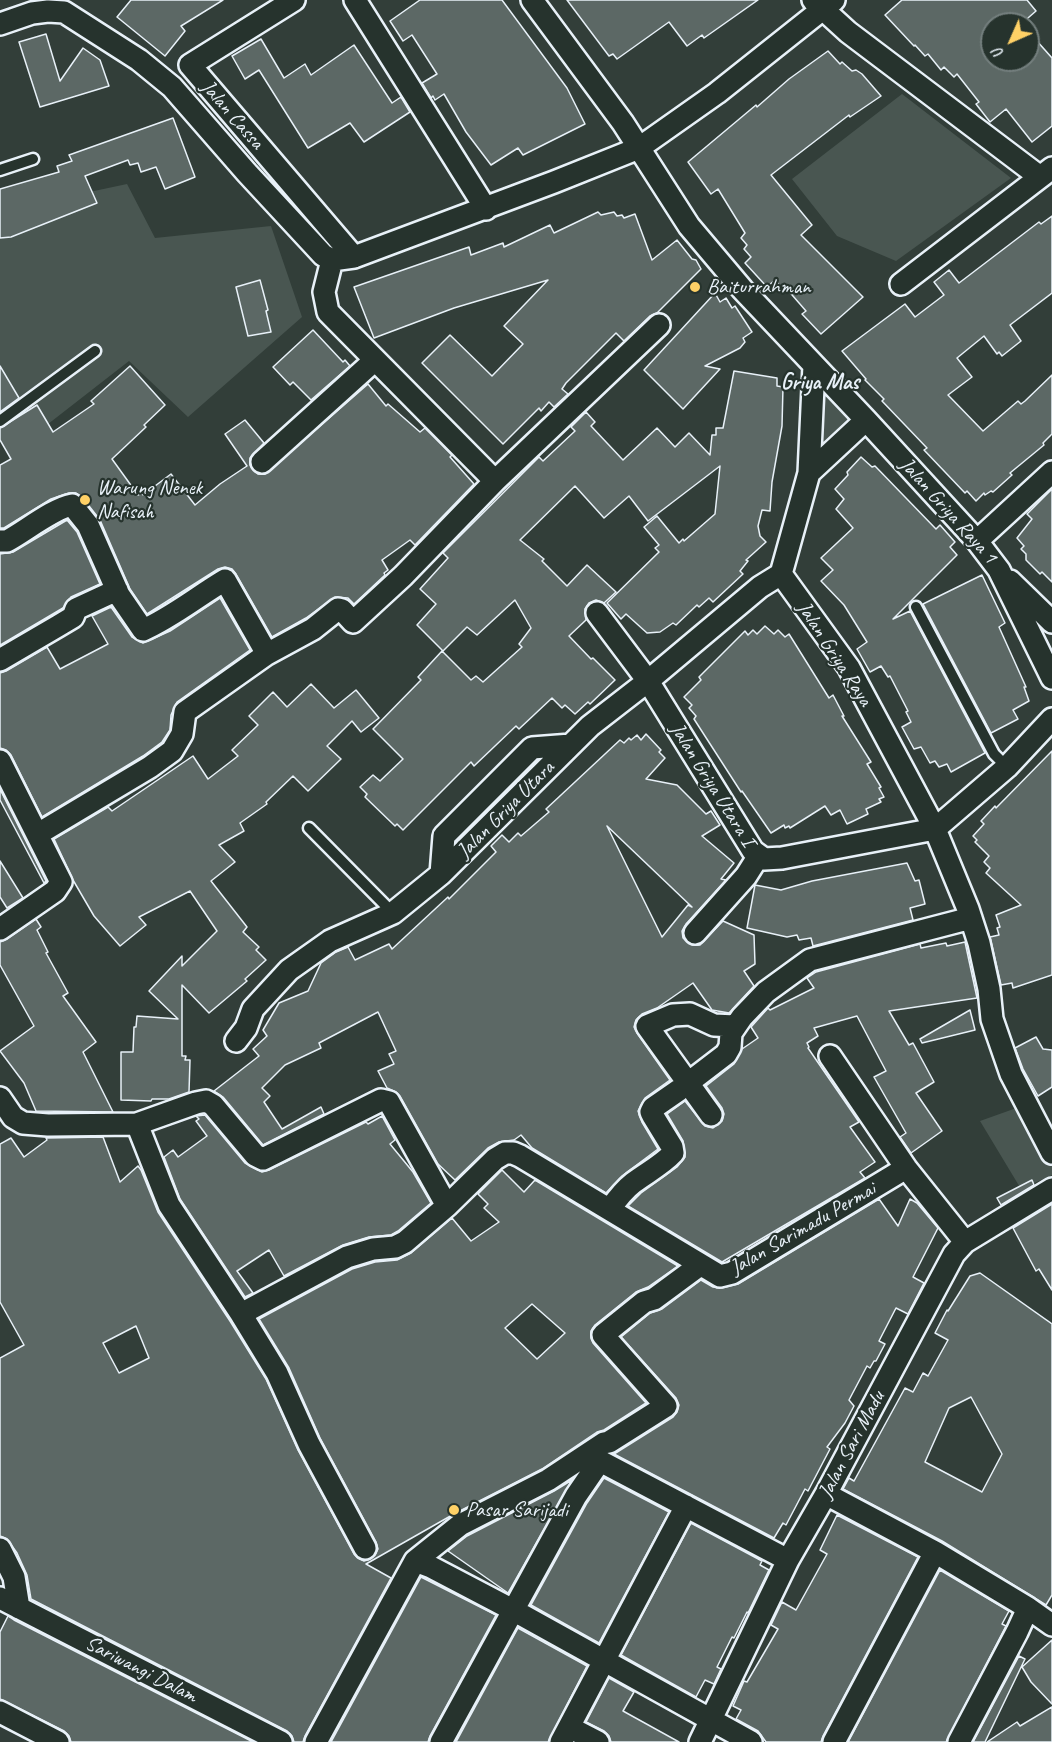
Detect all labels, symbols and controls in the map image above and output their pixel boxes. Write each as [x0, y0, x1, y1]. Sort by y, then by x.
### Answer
north arrow [980, 12, 1040, 72]
text: U [989, 44, 1008, 63]
street label: Jalan Cassa [195, 75, 269, 155]
place label: Baiturrahman [707, 274, 811, 300]
marker: Baiturrahman [688, 280, 702, 294]
district label: Griya Mas [781, 370, 859, 396]
street label: Jalan Griya Raya 1 [894, 453, 1002, 569]
place label: Warung Nenek Nafisah [97, 475, 202, 525]
marker: Warung Nenek Nafisah [78, 493, 92, 507]
street label: Jalan Griya Raya [791, 597, 877, 711]
street label: Jalan Griya Utara I [664, 718, 760, 852]
street label: Jalan Griya Utara [452, 756, 560, 864]
street label: Jalan Sarimadu Permai [726, 1177, 880, 1281]
street label: Jalan Sari Madu [813, 1387, 891, 1503]
place label: Pasar Sarijadi [466, 1497, 568, 1523]
marker: Pasar Sarijadi [447, 1503, 461, 1517]
street label: Sariwangi Dalam [81, 1631, 201, 1709]

